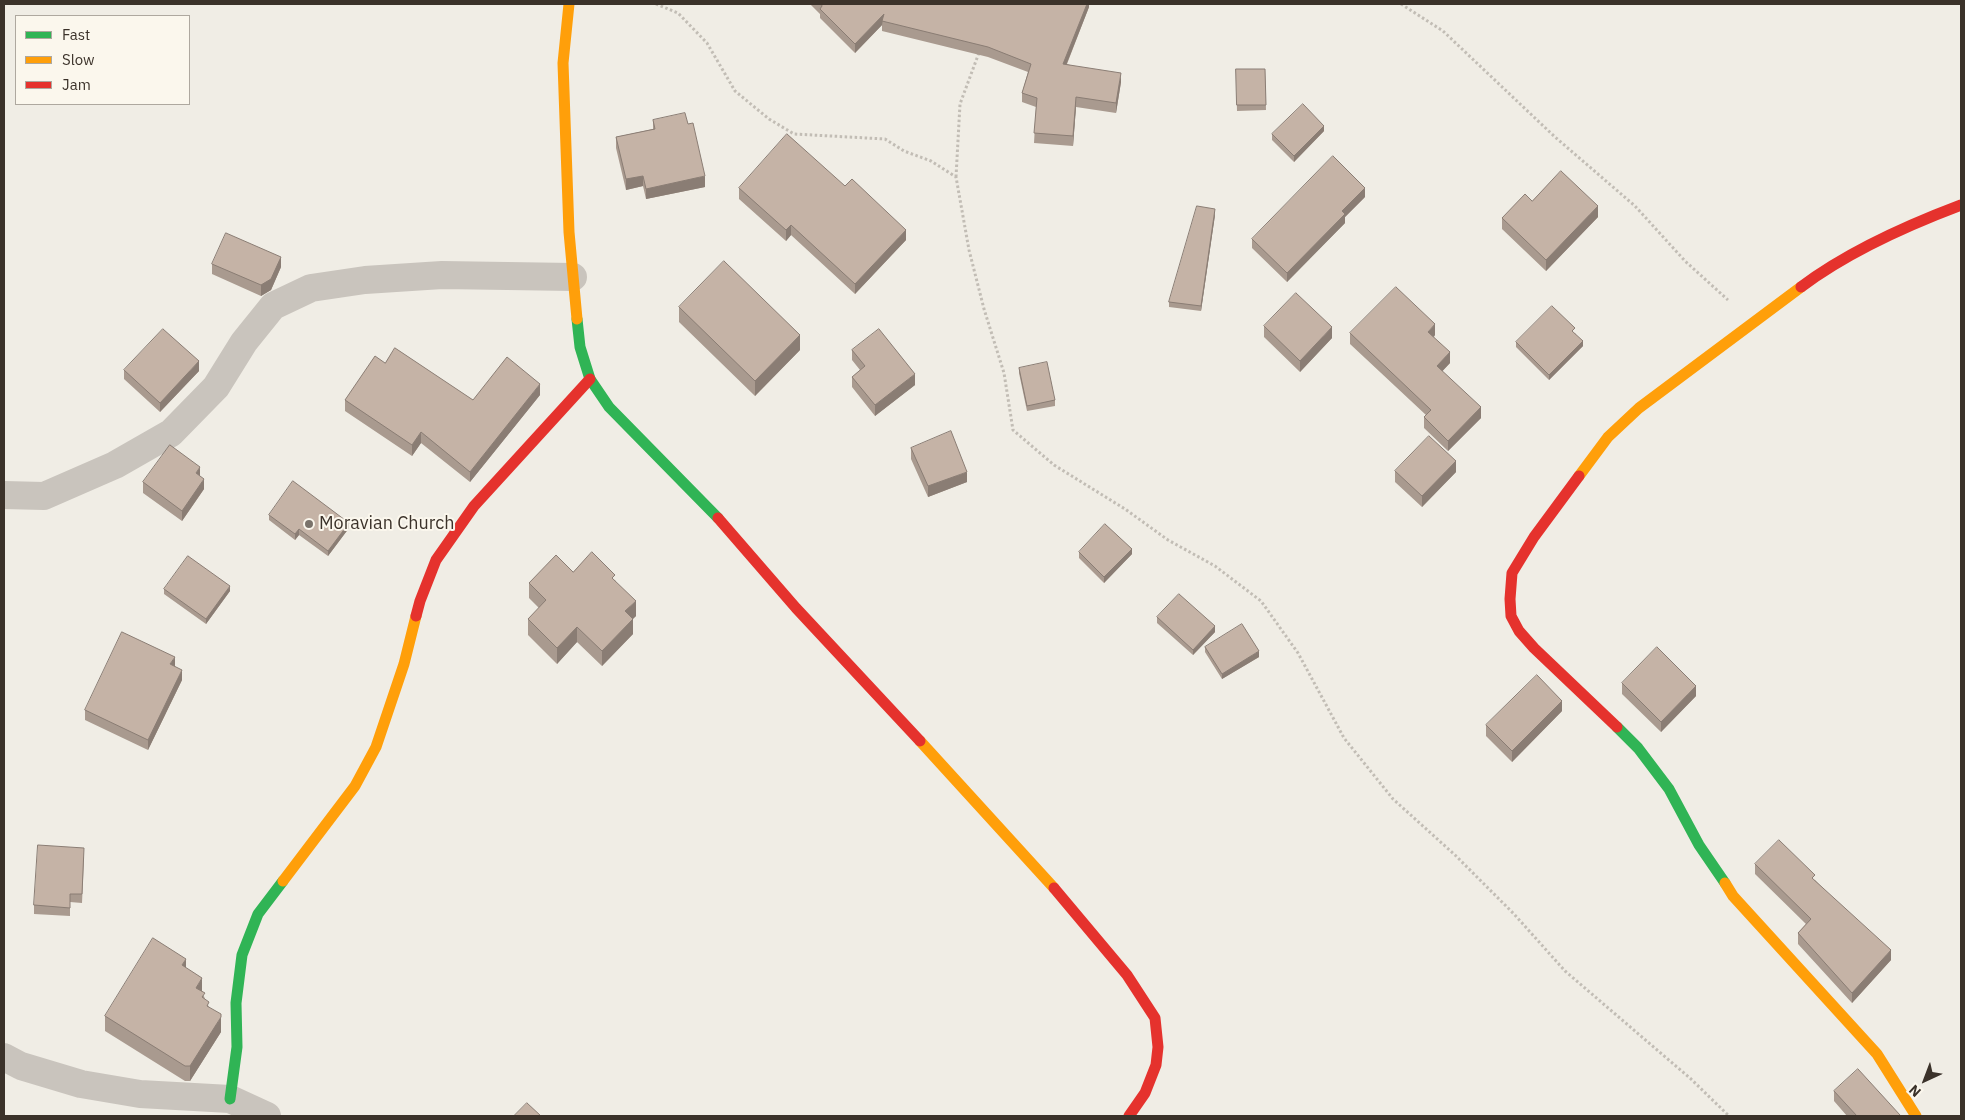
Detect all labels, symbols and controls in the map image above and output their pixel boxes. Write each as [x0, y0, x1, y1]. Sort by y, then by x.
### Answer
legend [15, 15, 190, 105]
text: Fast [62, 25, 90, 44]
text: Slow [62, 50, 95, 69]
text: Jam [62, 75, 91, 94]
place label: Moravian Church [319, 513, 455, 535]
marker: Moravian Church [303, 518, 315, 530]
north arrow [1900, 1055, 1950, 1105]
text: N [1905, 1081, 1925, 1101]

